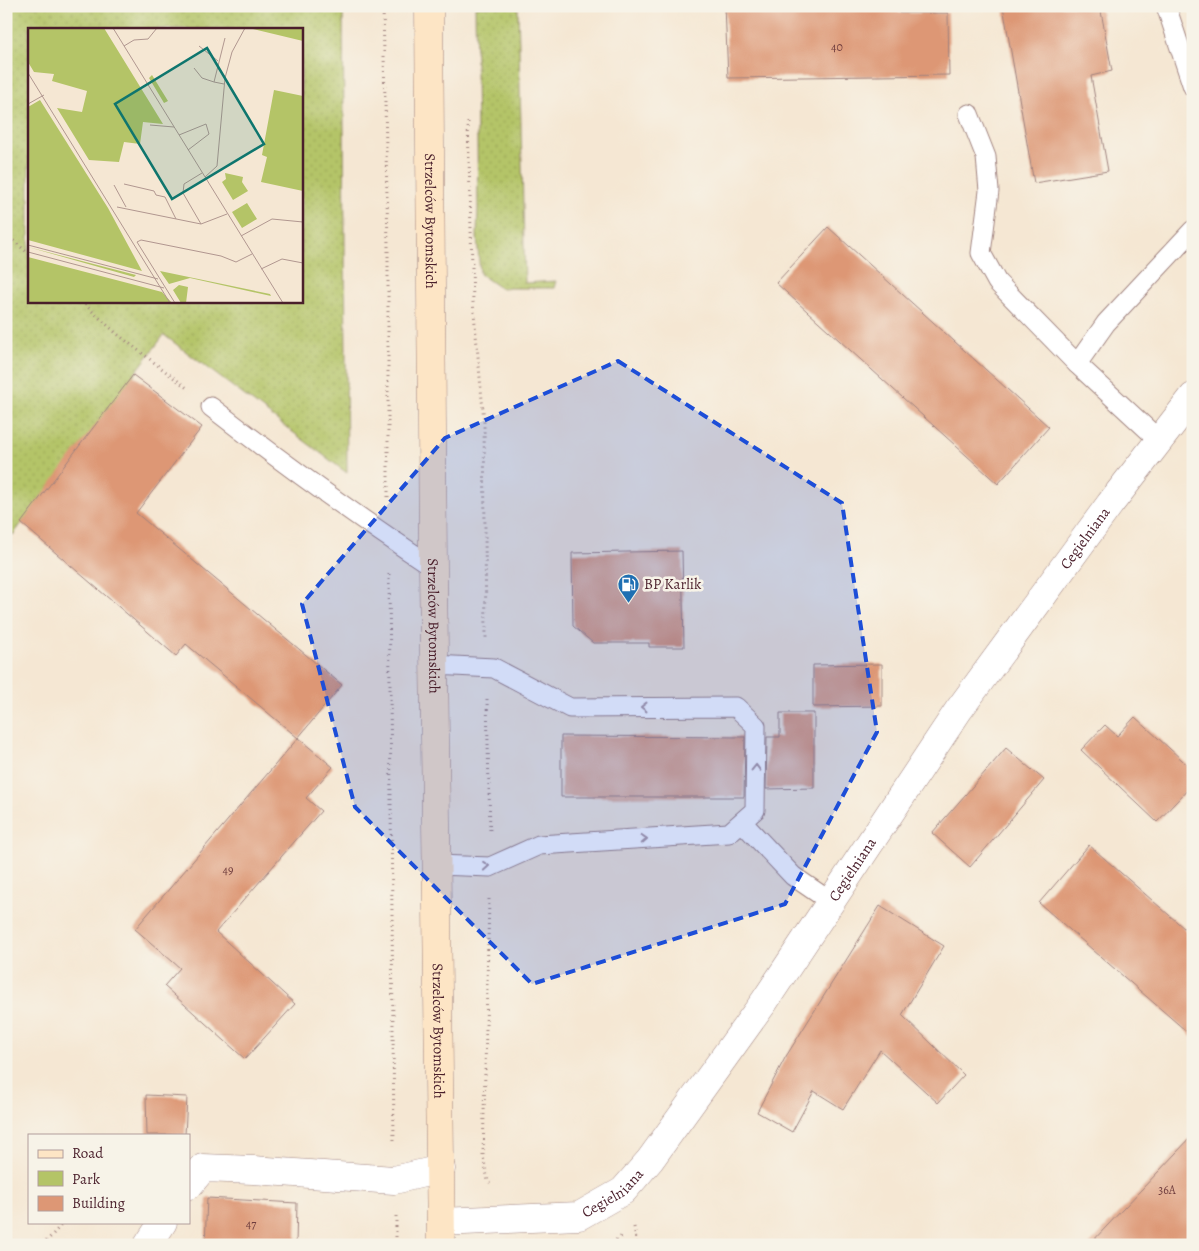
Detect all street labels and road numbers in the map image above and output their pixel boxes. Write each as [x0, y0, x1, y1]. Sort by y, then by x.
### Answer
street label: Strzelców Bytomskich [420, 153, 441, 289]
street label: Cegielniana [1055, 503, 1115, 573]
street label: Strzelców Bytomskich [423, 558, 444, 694]
street label: Cegielniana [824, 834, 881, 905]
street label: Strzelców Bytomskich [428, 963, 449, 1099]
street label: Cegielniana [578, 1164, 648, 1222]

